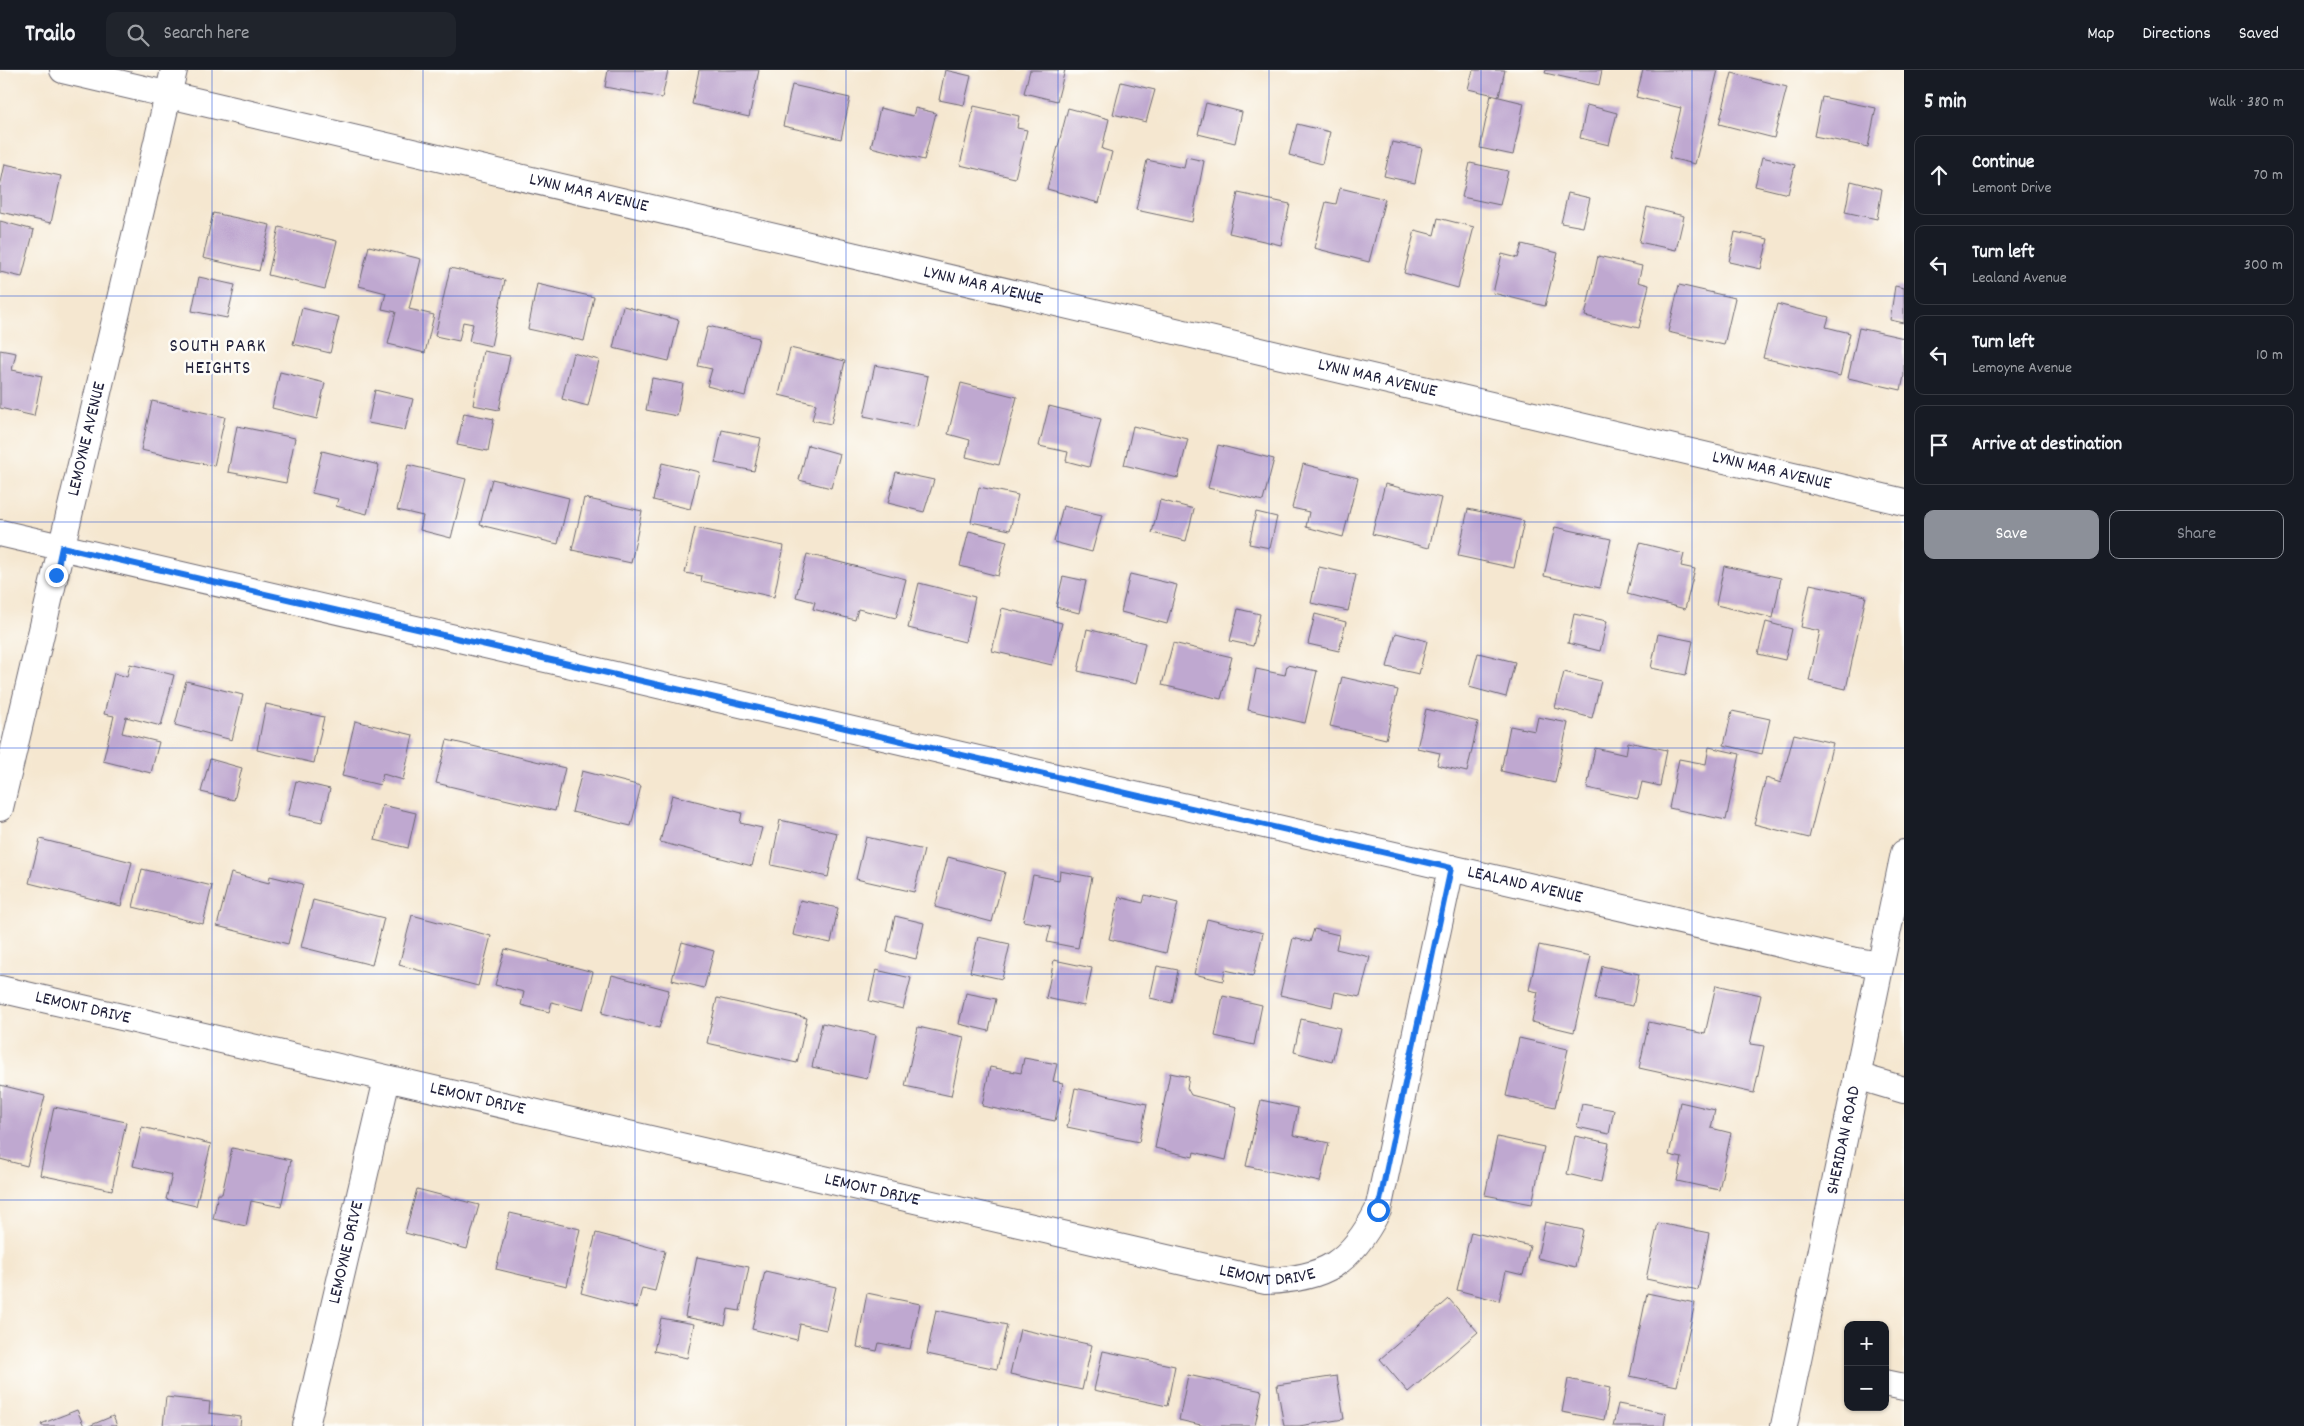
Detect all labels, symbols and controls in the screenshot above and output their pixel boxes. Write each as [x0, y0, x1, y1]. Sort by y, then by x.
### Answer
search box [106, 12, 456, 57]
text: Trailo [25, 18, 76, 52]
icon: search [124, 21, 152, 49]
text: Search here [164, 21, 249, 48]
text: Map [2087, 22, 2114, 47]
text: Directions [2142, 22, 2211, 47]
text: Saved [2239, 22, 2279, 47]
text: 5 min [1924, 88, 1967, 118]
text: Walk · 380 m [2209, 91, 2284, 114]
text: Continue [1972, 150, 2034, 177]
icon: ahead [1925, 161, 1953, 189]
text: 70 m [2253, 164, 2283, 187]
street label: LYNN MAR AVENUE [527, 167, 651, 219]
text: Lemont Drive [1972, 177, 2052, 200]
text: Turn left [1972, 240, 2035, 267]
icon: left [1925, 251, 1953, 279]
text: 300 m [2244, 254, 2283, 277]
street label: LYNN MAR AVENUE [921, 260, 1045, 312]
text: Lealand Avenue [1972, 267, 2067, 290]
text: Turn left [1972, 330, 2035, 357]
district label: SOUTH PARK HEIGHTS [169, 334, 267, 383]
icon: left [1925, 341, 1953, 369]
text: 10 m [2256, 344, 2283, 367]
street label: LYNN MAR AVENUE [1315, 352, 1439, 404]
text: Lemoyne Avenue [1972, 357, 2072, 380]
street label: LEMOYNE AVENUE [61, 379, 113, 499]
icon: arrive [1925, 431, 1953, 459]
text: Arrive at destination [1972, 432, 2122, 459]
street label: LYNN MAR AVENUE [1710, 445, 1834, 497]
button: Save [1924, 510, 2099, 559]
button: Share [2109, 510, 2284, 559]
route end [45, 564, 68, 587]
street label: LEALAND AVENUE [1465, 860, 1585, 911]
street label: LEMONT DRIVE [33, 985, 133, 1031]
street label: LEMONT DRIVE [427, 1076, 528, 1122]
street label: SHERIDAN ROAD [1820, 1084, 1867, 1197]
street label: LEMONT DRIVE [822, 1167, 922, 1213]
street label: LEMOYNE DRIVE [322, 1199, 371, 1307]
route start [1367, 1199, 1390, 1222]
street label: LEMONT DRIVE [1217, 1258, 1318, 1294]
map controls [1844, 1321, 1889, 1411]
button: + [1844, 1321, 1889, 1366]
button: − [1844, 1366, 1889, 1411]

